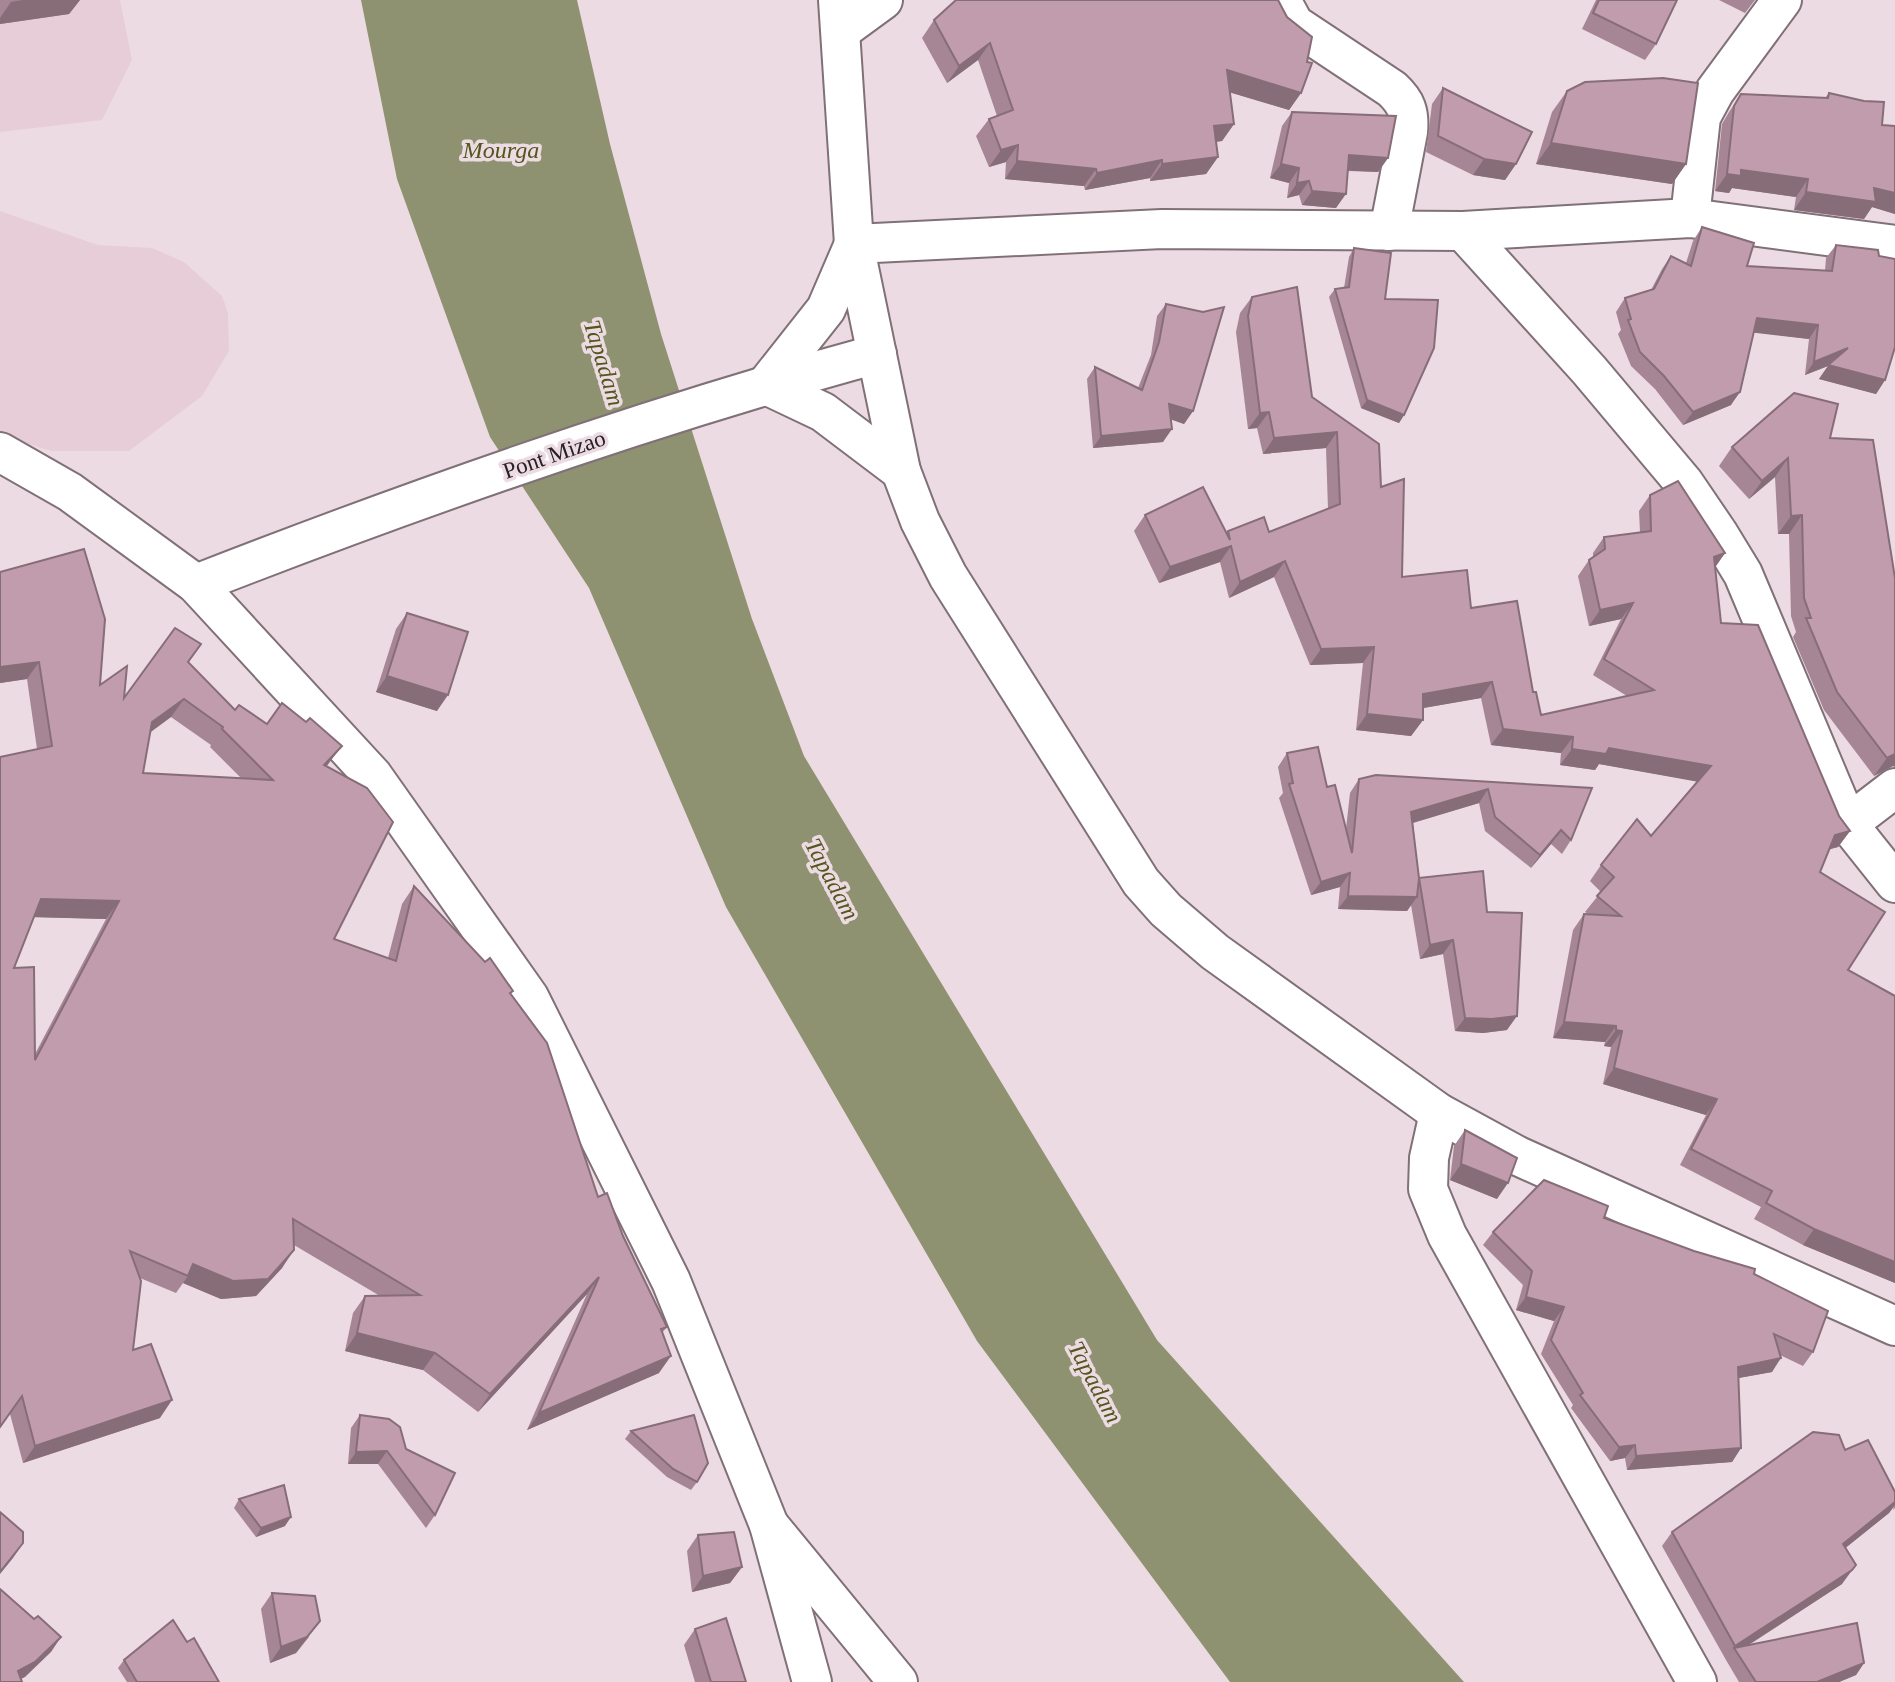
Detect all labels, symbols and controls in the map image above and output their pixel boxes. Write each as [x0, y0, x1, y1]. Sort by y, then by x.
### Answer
water label: Mourga [462, 137, 539, 163]
water label: Tapadam [579, 317, 629, 409]
street label: Pont Mizao [500, 425, 609, 484]
water label: Tapadam [800, 834, 864, 924]
water label: Tapadam [1063, 1337, 1127, 1427]

